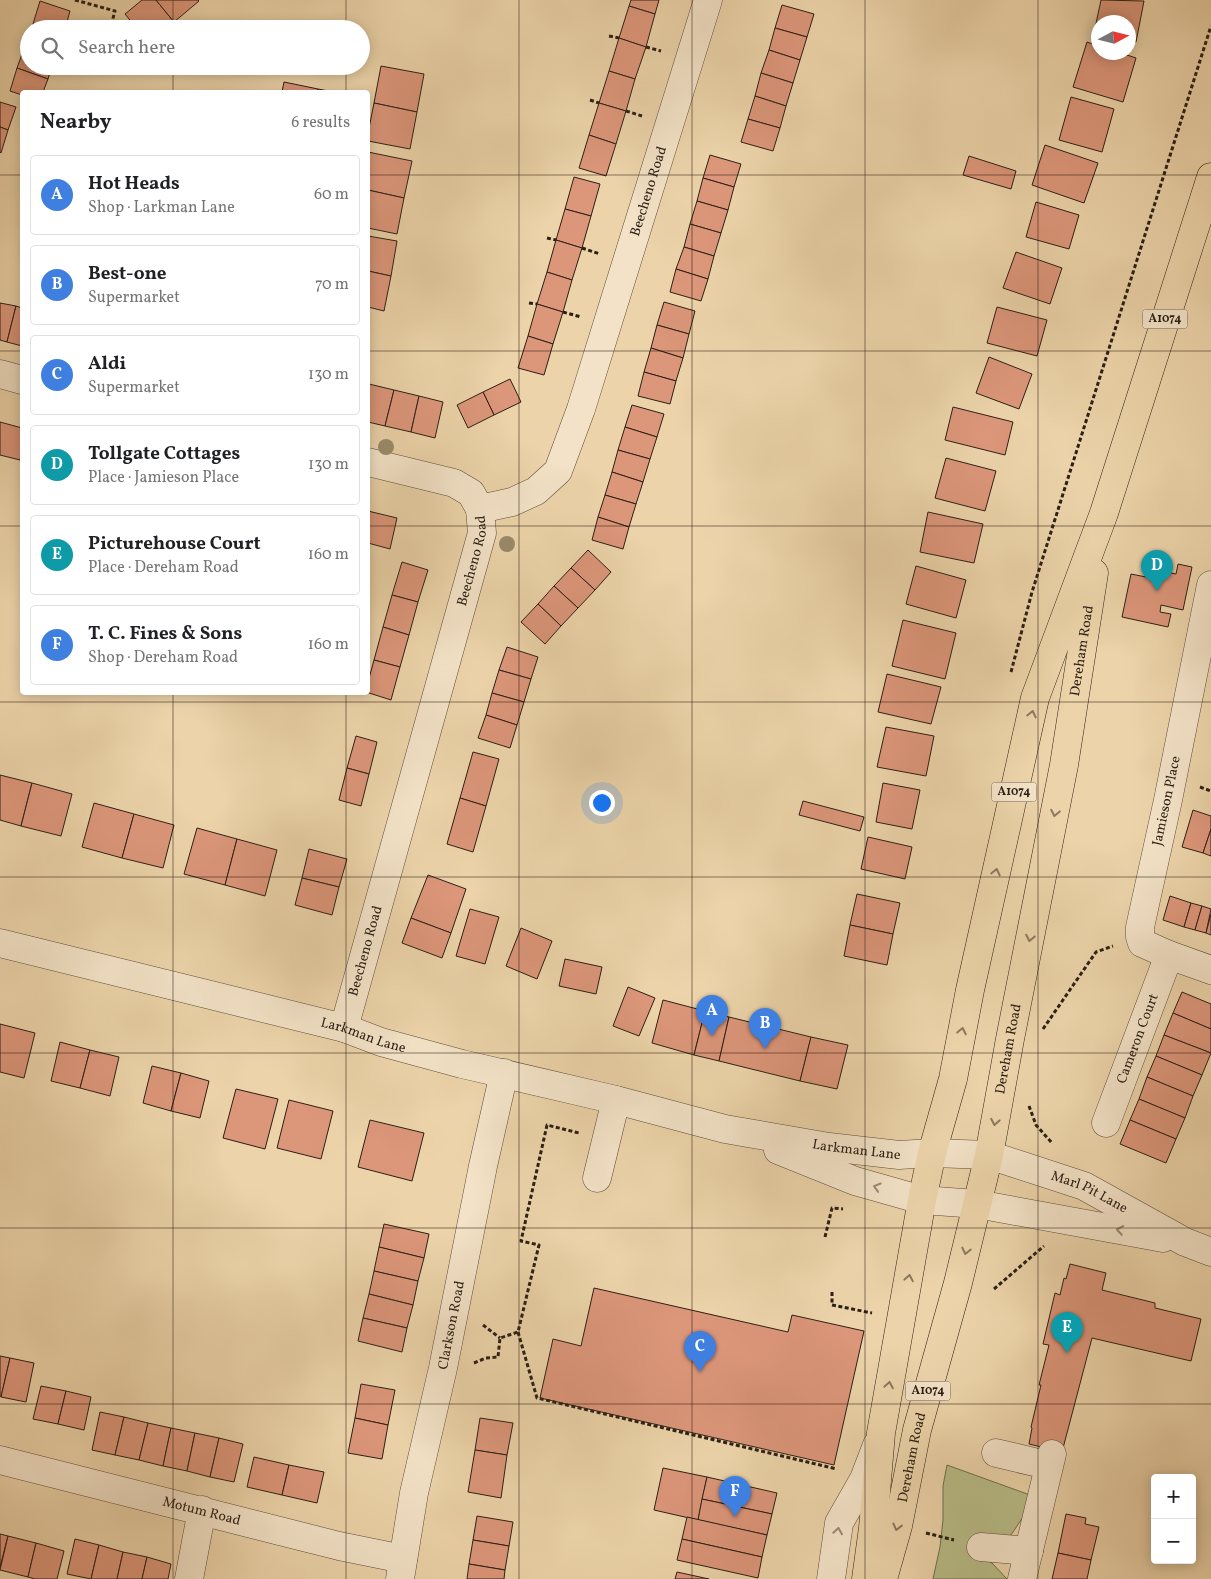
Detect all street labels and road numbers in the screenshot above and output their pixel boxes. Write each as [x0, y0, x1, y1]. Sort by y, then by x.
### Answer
street label: Beecheno Road [626, 144, 672, 239]
road number: A1074 [1142, 310, 1188, 328]
street label: Beecheno Road [453, 514, 492, 608]
street label: Dereham Road [1065, 604, 1098, 698]
street label: Jamieson Place [1148, 754, 1186, 848]
road number: A1074 [992, 782, 1036, 802]
street label: Beecheno Road [344, 903, 387, 998]
street label: Cameron Court [1112, 991, 1163, 1087]
street label: Dereham Road [991, 1002, 1026, 1096]
street label: Larkman Lane [319, 1013, 408, 1058]
street label: Larkman Lane [811, 1135, 902, 1165]
street label: Marl Pit Lane [1049, 1166, 1131, 1218]
street label: Clarkson Road [433, 1279, 470, 1371]
road number: A1074 [906, 1382, 950, 1400]
street label: Dereham Road [893, 1410, 931, 1504]
street label: Motum Road [161, 1492, 243, 1530]

